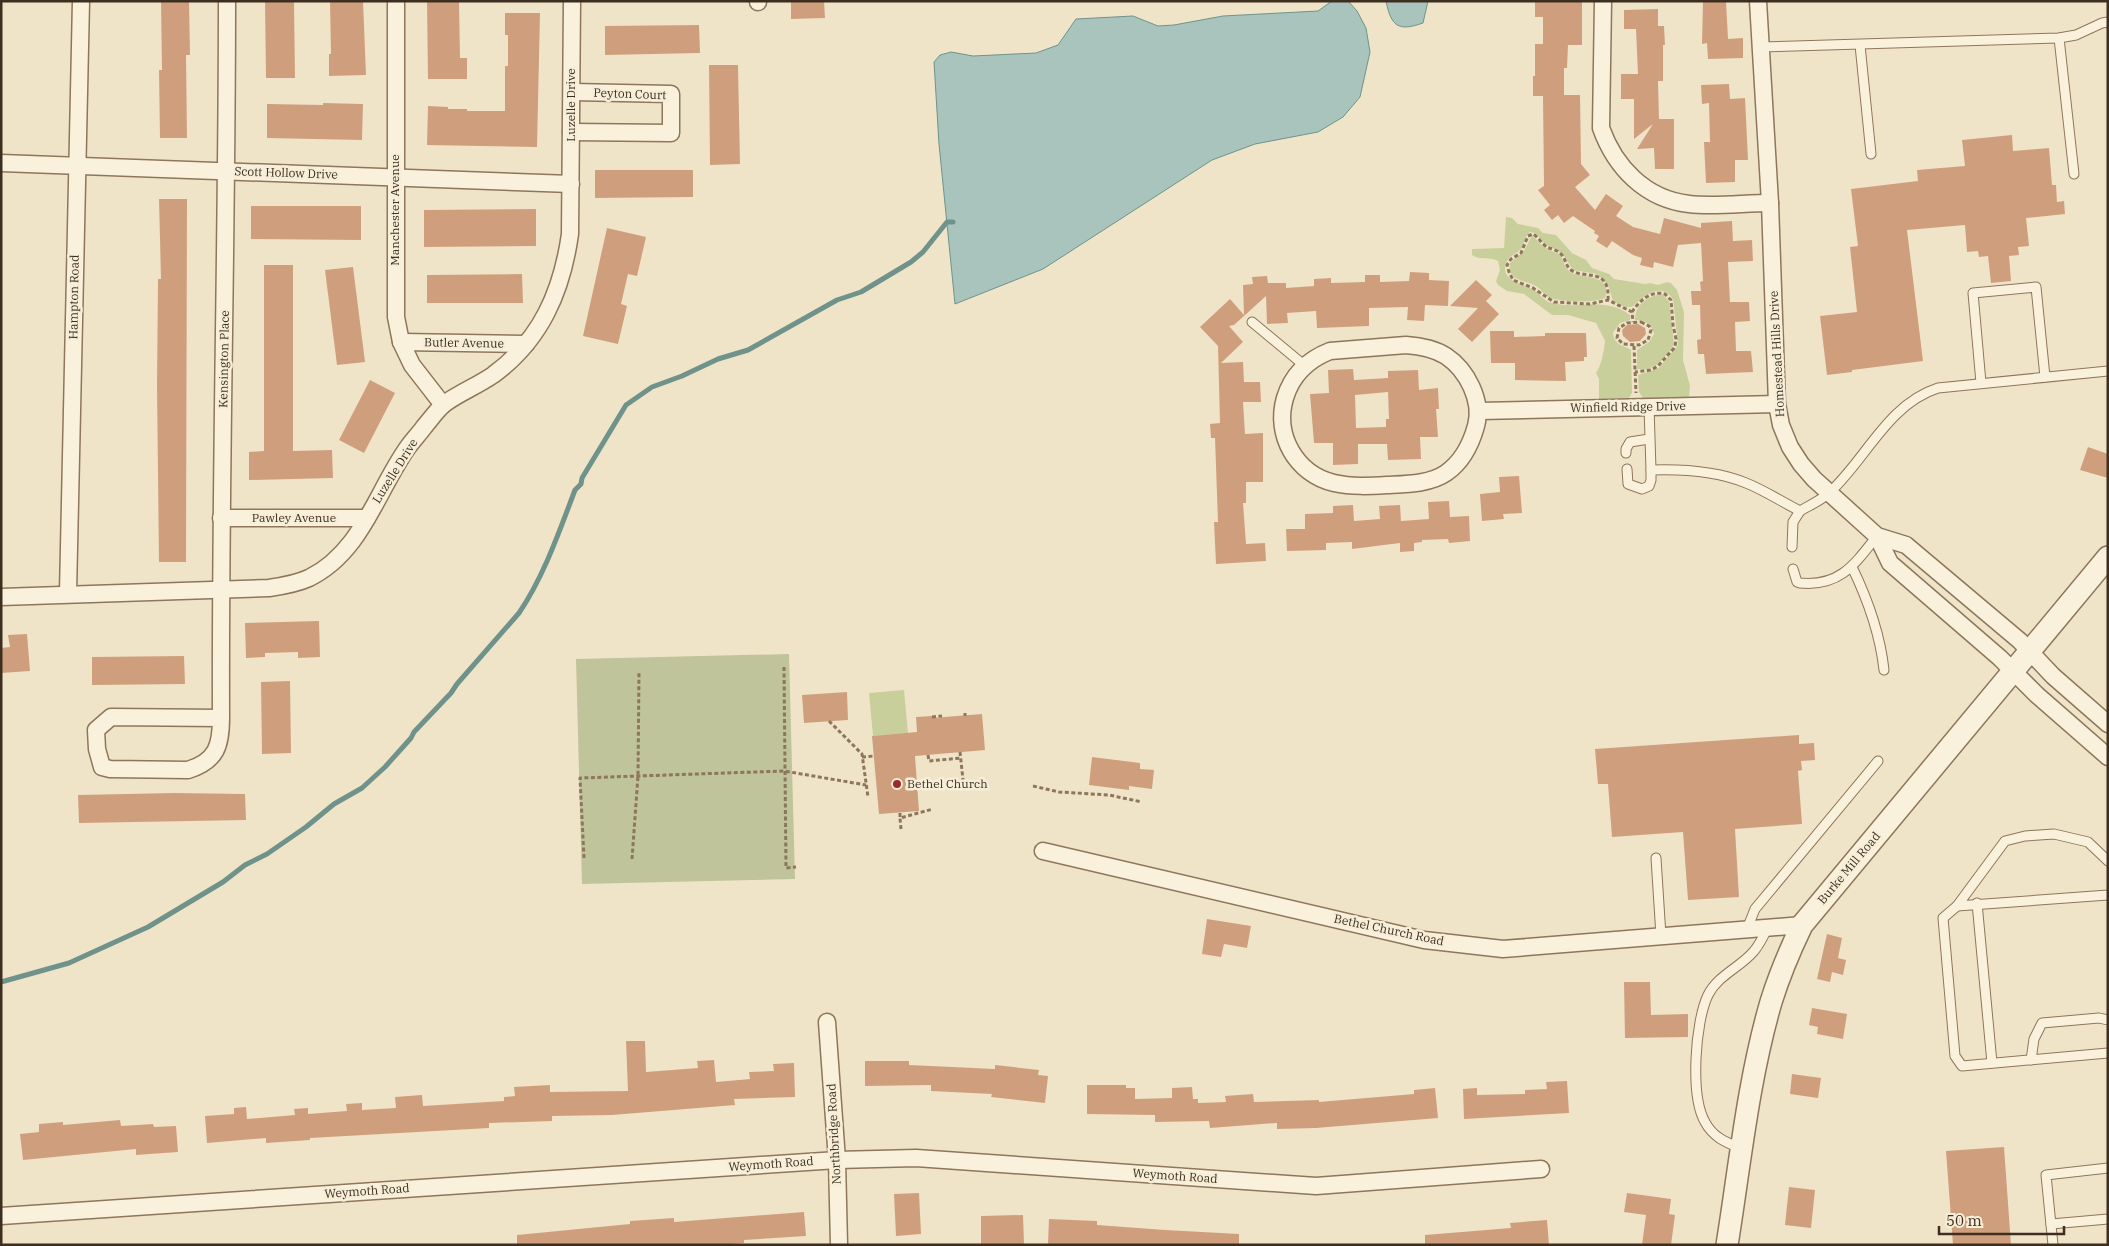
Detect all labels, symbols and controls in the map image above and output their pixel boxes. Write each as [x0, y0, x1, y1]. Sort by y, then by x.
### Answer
street label: Luzelle Drive [563, 68, 578, 142]
street label: Peyton Court [593, 85, 667, 102]
street label: Manchester Avenue [387, 154, 402, 266]
street label: Scott Hollow Drive [234, 163, 338, 182]
street label: Hampton Road [65, 254, 82, 340]
street label: Homestead Hills Drive [1766, 290, 1787, 418]
street label: Kensington Place [215, 310, 232, 408]
street label: Butler Avenue [424, 334, 504, 351]
street label: Winfield Ridge Drive [1570, 398, 1686, 415]
street label: Luzelle Drive [369, 436, 420, 506]
street label: Pawley Avenue [252, 510, 336, 525]
place label: Bethel Church [907, 776, 988, 791]
marker: Bethel Church [891, 778, 903, 790]
street label: Burke Mill Road [1814, 829, 1883, 907]
street label: Bethel Church Road [1333, 911, 1446, 949]
street label: Northbridge Road [823, 1083, 844, 1185]
street label: Weymoth Road [728, 1153, 814, 1174]
street label: Weymoth Road [1132, 1165, 1218, 1186]
street label: Weymoth Road [324, 1180, 410, 1201]
scale bar [1939, 1204, 2064, 1236]
text: 50 m [1946, 1211, 1982, 1230]

